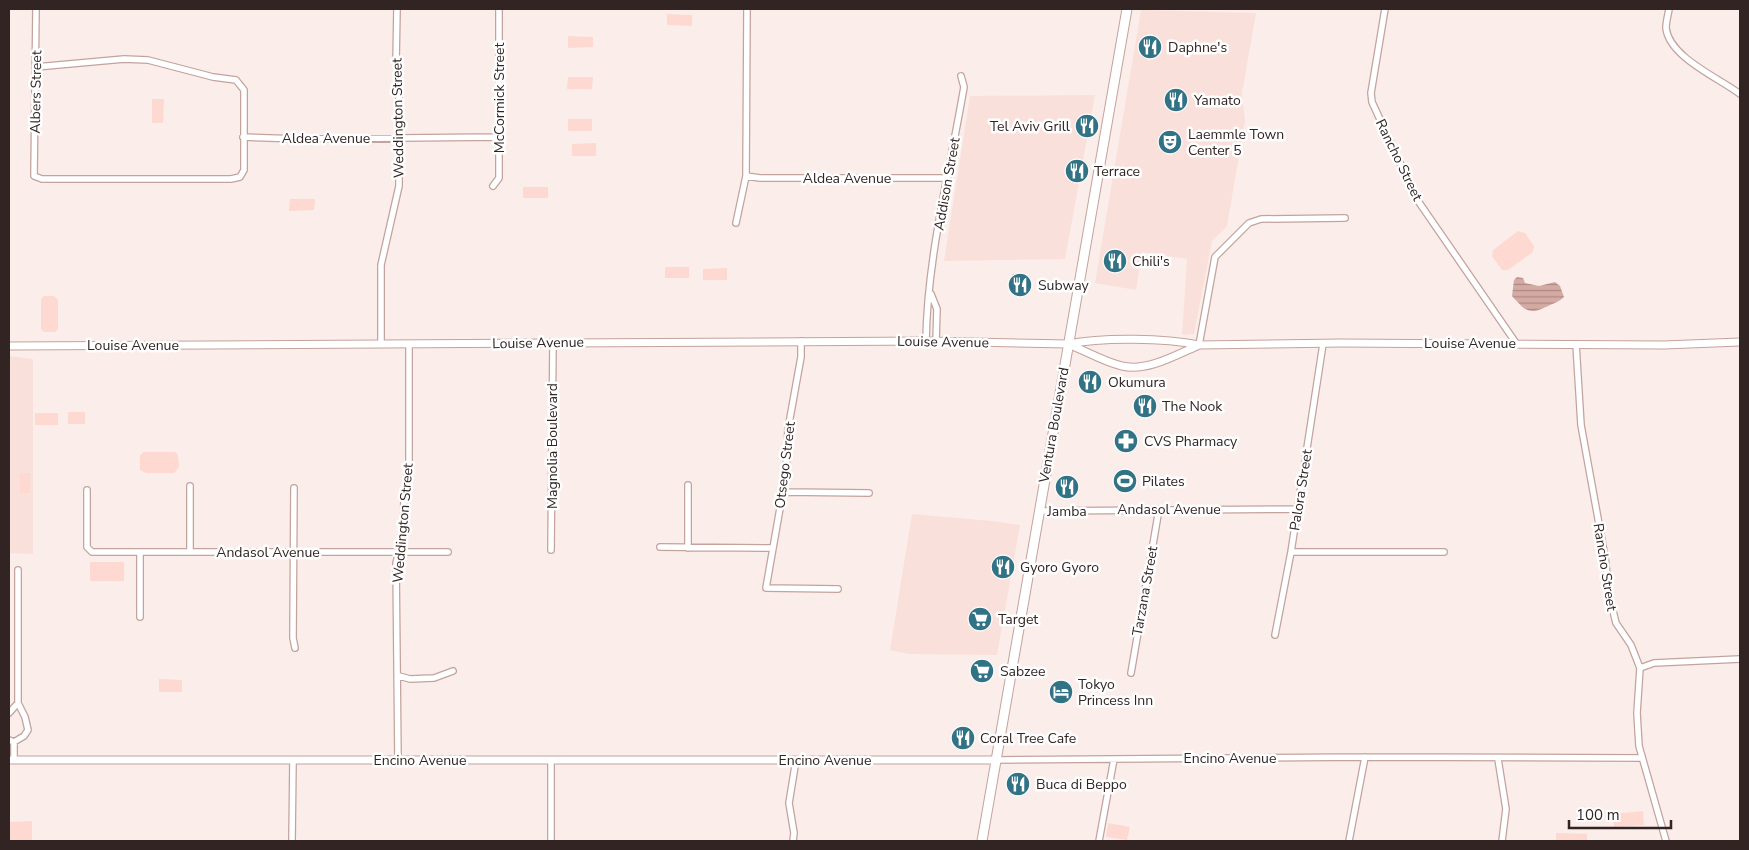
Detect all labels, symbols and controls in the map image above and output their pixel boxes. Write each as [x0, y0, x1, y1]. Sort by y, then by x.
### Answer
restaurant icon: Daphne's [1137, 34, 1163, 60]
place label: Daphne's [1168, 38, 1227, 57]
street label: McCormick Street [490, 43, 509, 153]
street label: Albers Street [26, 50, 46, 134]
street label: Weddington Street [387, 58, 409, 178]
restaurant icon: Yamato [1163, 87, 1189, 113]
place label: Yamato [1193, 91, 1241, 110]
restaurant icon: Tel Aviv Grill [1074, 113, 1100, 139]
street label: Rancho Street [1371, 116, 1427, 204]
place label: Tel Aviv Grill [990, 117, 1071, 136]
place label: Laemmle Town Center 5 [1188, 125, 1284, 160]
street label: Aldea Avenue [282, 129, 370, 148]
theatre icon: Laemmle Town Center 5 [1157, 129, 1183, 155]
street label: Addison Street [929, 136, 965, 232]
restaurant icon: Terrace [1064, 158, 1090, 184]
place label: Terrace [1094, 162, 1140, 181]
street label: Aldea Avenue [803, 169, 891, 188]
restaurant icon: Chili's [1102, 248, 1128, 274]
place label: Chili's [1132, 252, 1170, 271]
restaurant icon: Subway [1007, 272, 1033, 298]
place label: Subway [1038, 276, 1090, 295]
street label: Louise Avenue [897, 332, 989, 352]
street label: Louise Avenue [492, 333, 584, 353]
street label: Louise Avenue [1424, 334, 1516, 353]
street label: Louise Avenue [87, 336, 179, 355]
street label: Ventura Boulevard [1034, 366, 1074, 485]
restaurant icon: Okumura [1077, 369, 1103, 395]
place label: Okumura [1108, 373, 1166, 392]
street label: Magnolia Boulevard [543, 383, 562, 509]
restaurant icon: The Nook [1132, 393, 1158, 419]
place label: The Nook [1162, 397, 1223, 416]
street label: Otsego Street [770, 420, 800, 510]
pharmacy icon: CVS Pharmacy [1113, 428, 1139, 454]
place label: CVS Pharmacy [1144, 432, 1238, 451]
street label: Palora Street [1285, 448, 1317, 532]
street label: Weddington Street [388, 462, 418, 584]
sports icon: Pilates [1112, 468, 1138, 494]
place label: Pilates [1142, 472, 1185, 491]
restaurant icon: Jamba [1054, 474, 1080, 500]
street label: Andasol Avenue [1117, 500, 1221, 519]
place label: Jamba [1046, 502, 1087, 521]
street label: Rancho Street [1589, 522, 1621, 612]
street label: Andasol Avenue [216, 543, 320, 562]
street label: Tarzana Street [1128, 545, 1162, 637]
restaurant icon: Gyoro Gyoro [990, 554, 1016, 580]
place label: Gyoro Gyoro [1020, 558, 1099, 577]
supermarket icon: Target [967, 606, 993, 632]
place label: Target [998, 610, 1038, 629]
supermarket icon: Sabzee [969, 658, 995, 684]
place label: Sabzee [1000, 662, 1045, 681]
place label: Tokyo Princess Inn [1078, 675, 1153, 710]
hotel icon: Tokyo Princess Inn [1048, 679, 1074, 705]
restaurant icon: Coral Tree Cafe [950, 725, 976, 751]
place label: Coral Tree Cafe [980, 729, 1076, 748]
street label: Encino Avenue [1184, 749, 1276, 768]
street label: Encino Avenue [374, 751, 466, 770]
street label: Encino Avenue [779, 751, 871, 770]
restaurant icon: Buca di Beppo [1005, 771, 1031, 797]
place label: Buca di Beppo [1036, 775, 1127, 794]
scale bar [1569, 798, 1672, 830]
text: 100 m [1576, 805, 1620, 825]

